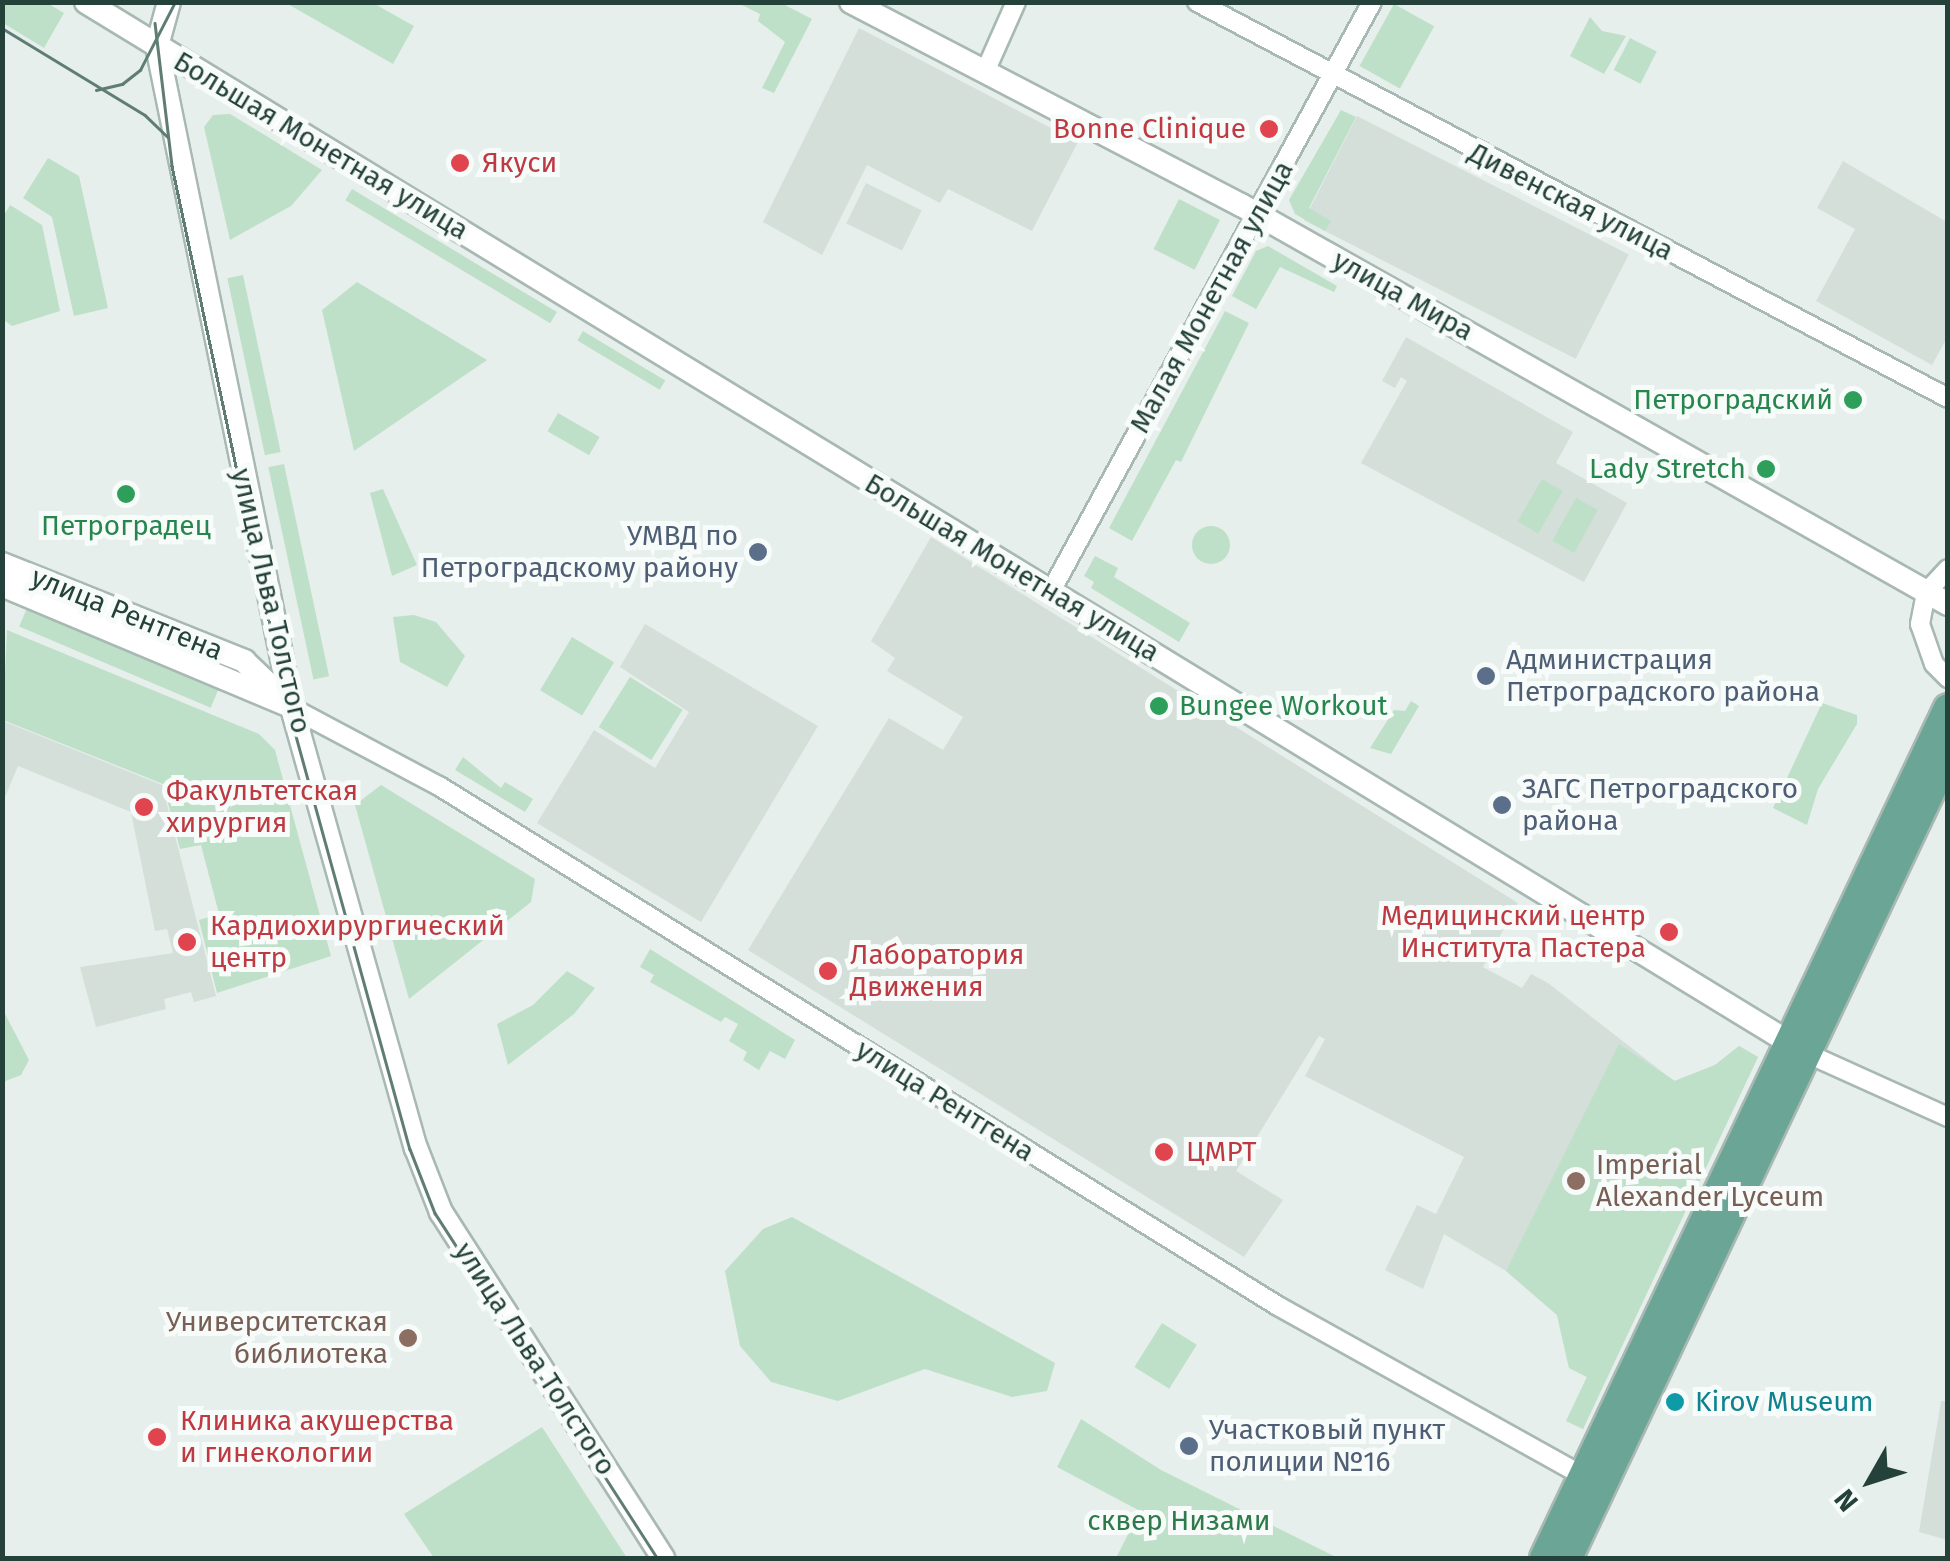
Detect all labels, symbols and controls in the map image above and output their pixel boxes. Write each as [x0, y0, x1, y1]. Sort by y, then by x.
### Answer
street label: Большая Монетная улица [168, 45, 474, 247]
place label: Bonne Clinique [1053, 112, 1246, 146]
marker: Bonne Clinique [1256, 116, 1282, 142]
street label: Дивенская улица [1463, 136, 1679, 268]
place label: Якуси [482, 146, 557, 180]
marker: Якуси [447, 150, 473, 176]
street label: Малая Монетная улица [1123, 155, 1301, 439]
street label: улица Мира [1327, 244, 1479, 348]
place label: Петроградский [1633, 383, 1833, 417]
marker: Петроградский [1842, 389, 1864, 411]
place label: Lady Stretch [1589, 452, 1746, 486]
marker: Lady Stretch [1755, 458, 1777, 480]
street label: улица Льва Толстого [224, 465, 318, 737]
street label: Большая Монетная улица [859, 467, 1165, 669]
marker: Петроградец [115, 483, 137, 505]
place label: Петроградец [41, 509, 211, 543]
place label: УМВД по Петроградскому району [421, 519, 738, 585]
marker: УМВД по Петроградскому району [747, 541, 769, 563]
street label: улица Рентгена [26, 560, 228, 668]
place label: Администрация Петроградского района [1506, 643, 1820, 709]
marker: Администрация Петроградского района [1475, 665, 1497, 687]
place label: Bungee Workout [1179, 689, 1388, 723]
marker: Bungee Workout [1148, 695, 1170, 717]
place label: ЗАГС Петроградского района [1522, 772, 1798, 838]
place label: Факультетская хирургия [166, 774, 358, 840]
marker: Факультетская хирургия [131, 794, 157, 820]
marker: ЗАГС Петроградского района [1491, 794, 1513, 816]
place label: Медицинский центр Института Пастера [1381, 899, 1646, 965]
place label: Кардиохирургический центр [210, 909, 505, 975]
marker: Медицинский центр Института Пастера [1656, 919, 1682, 945]
marker: Кардиохирургический центр [174, 929, 200, 955]
place label: Лаборатория Движения [850, 938, 1024, 1004]
marker: Лаборатория Движения [815, 958, 841, 984]
street label: улица Рентгена [850, 1033, 1040, 1169]
place label: ЦМРТ [1186, 1135, 1256, 1169]
marker: ЦМРТ [1151, 1139, 1177, 1165]
place label: Imperial Alexander Lyceum [1596, 1148, 1824, 1214]
marker: Imperial Alexander Lyceum [1565, 1170, 1587, 1192]
street label: улица Льва Толстого [447, 1236, 623, 1482]
place label: Университетская библиотека [166, 1305, 388, 1371]
marker: Университетская библиотека [397, 1327, 419, 1349]
place label: Kirov Museum [1695, 1385, 1873, 1419]
marker: Kirov Museum [1664, 1391, 1686, 1413]
place label: Клиника акушерства и гинекологии [180, 1404, 454, 1470]
place label: Участковый пункт полиции №16 [1209, 1413, 1445, 1479]
marker: Клиника акушерства и гинекологии [144, 1424, 170, 1450]
north arrow [1820, 1431, 1920, 1531]
marker: Участковый пункт полиции №16 [1178, 1435, 1200, 1457]
text: N [1828, 1483, 1865, 1518]
park label: сквер Низами [1087, 1504, 1271, 1538]

